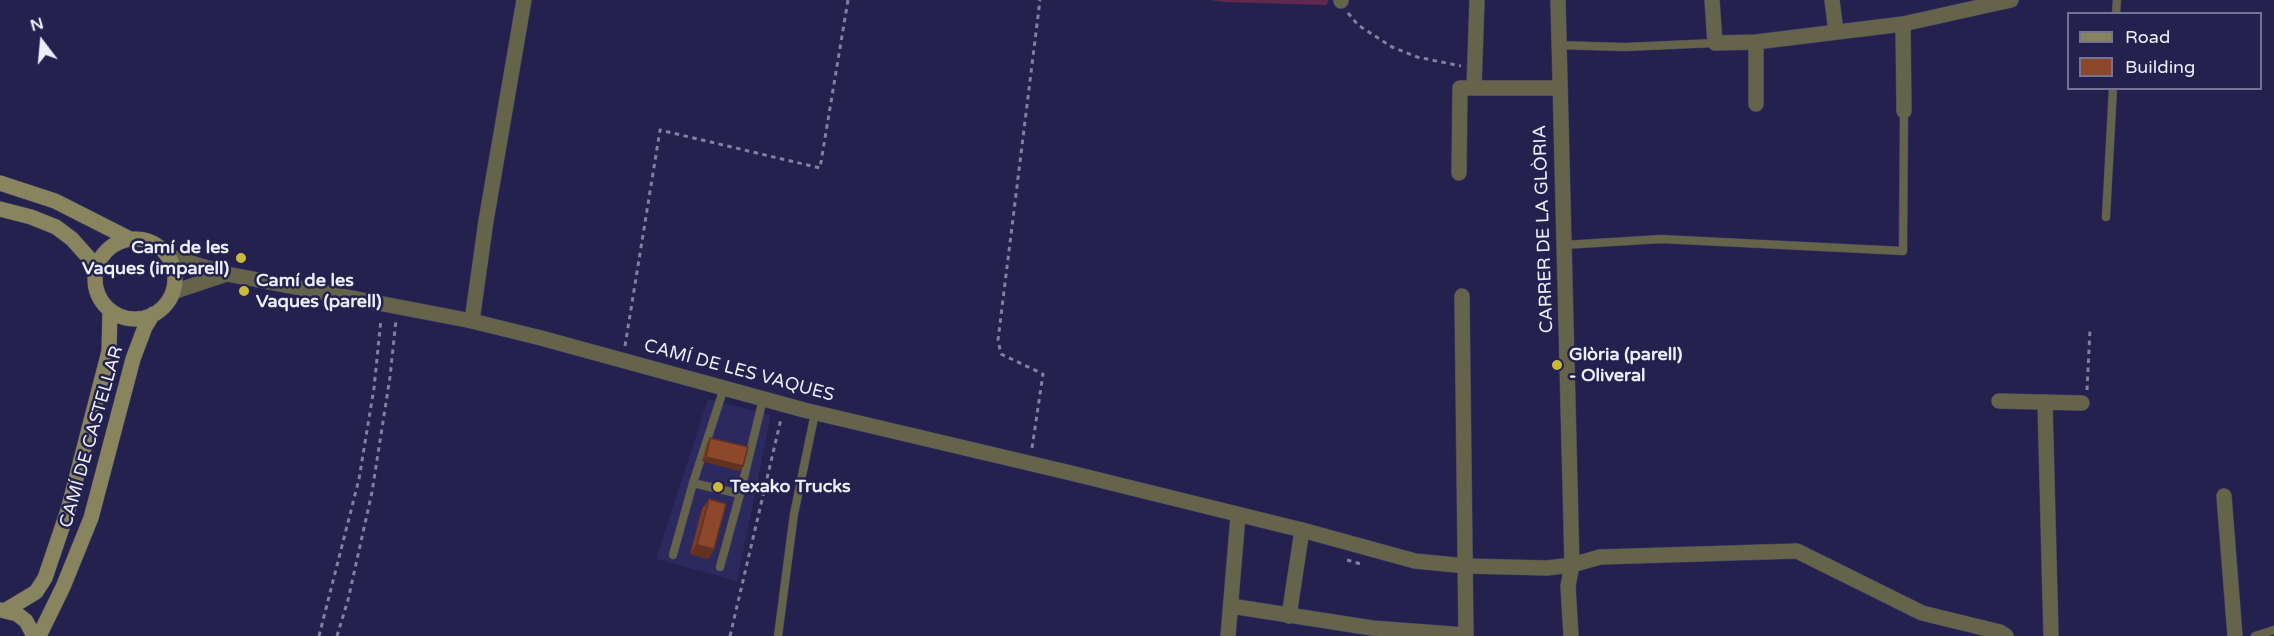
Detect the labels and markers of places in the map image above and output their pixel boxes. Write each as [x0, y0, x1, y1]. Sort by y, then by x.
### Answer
place label: Camí de les Vaques (imparell) [82, 237, 229, 280]
marker: Camí de les Vaques (imparell) [234, 251, 248, 265]
place label: Camí de les Vaques (parell) [256, 270, 382, 312]
marker: Camí de les Vaques (parell) [237, 284, 251, 298]
place label: Glòria (parell) - Oliveral [1569, 344, 1682, 386]
marker: Glòria (parell) - Oliveral [1550, 358, 1564, 372]
place label: Texako Trucks [730, 476, 851, 498]
marker: Texako Trucks [711, 480, 725, 494]

